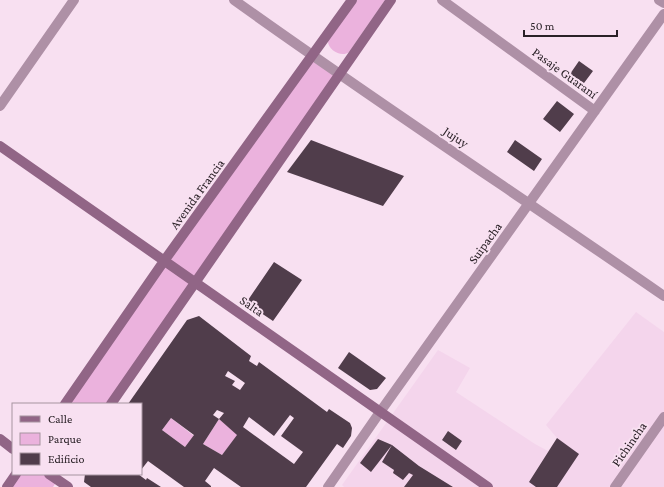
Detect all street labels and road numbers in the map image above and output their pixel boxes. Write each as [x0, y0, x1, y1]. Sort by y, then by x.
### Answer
street label: Pasaje Guaraní [529, 44, 601, 103]
street label: Jujuy [439, 123, 472, 152]
street label: Avenida Francia [167, 156, 227, 232]
street label: Suipacha [465, 219, 505, 267]
street label: Salta [237, 292, 267, 320]
street label: Pichincha [608, 419, 650, 469]

